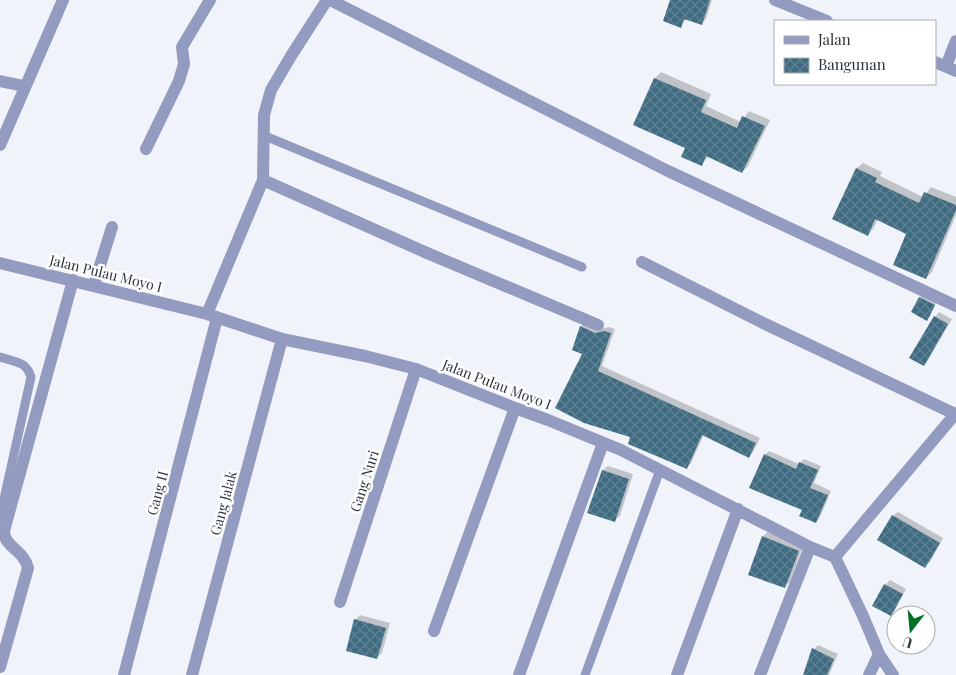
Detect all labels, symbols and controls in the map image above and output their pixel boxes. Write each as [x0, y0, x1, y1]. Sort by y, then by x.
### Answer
legend [774, 20, 936, 85]
text: Jalan [817, 29, 851, 49]
text: Bangunan [818, 54, 886, 74]
street label: Jalan Pulau Moyo I [47, 250, 164, 296]
street label: Jalan Pulau Moyo I [439, 354, 554, 414]
street label: Gang Nuri [345, 448, 383, 514]
street label: Gang II [142, 468, 172, 517]
street label: Gang Jalak [205, 469, 241, 537]
north arrow [886, 605, 936, 655]
text: U [900, 632, 915, 653]

